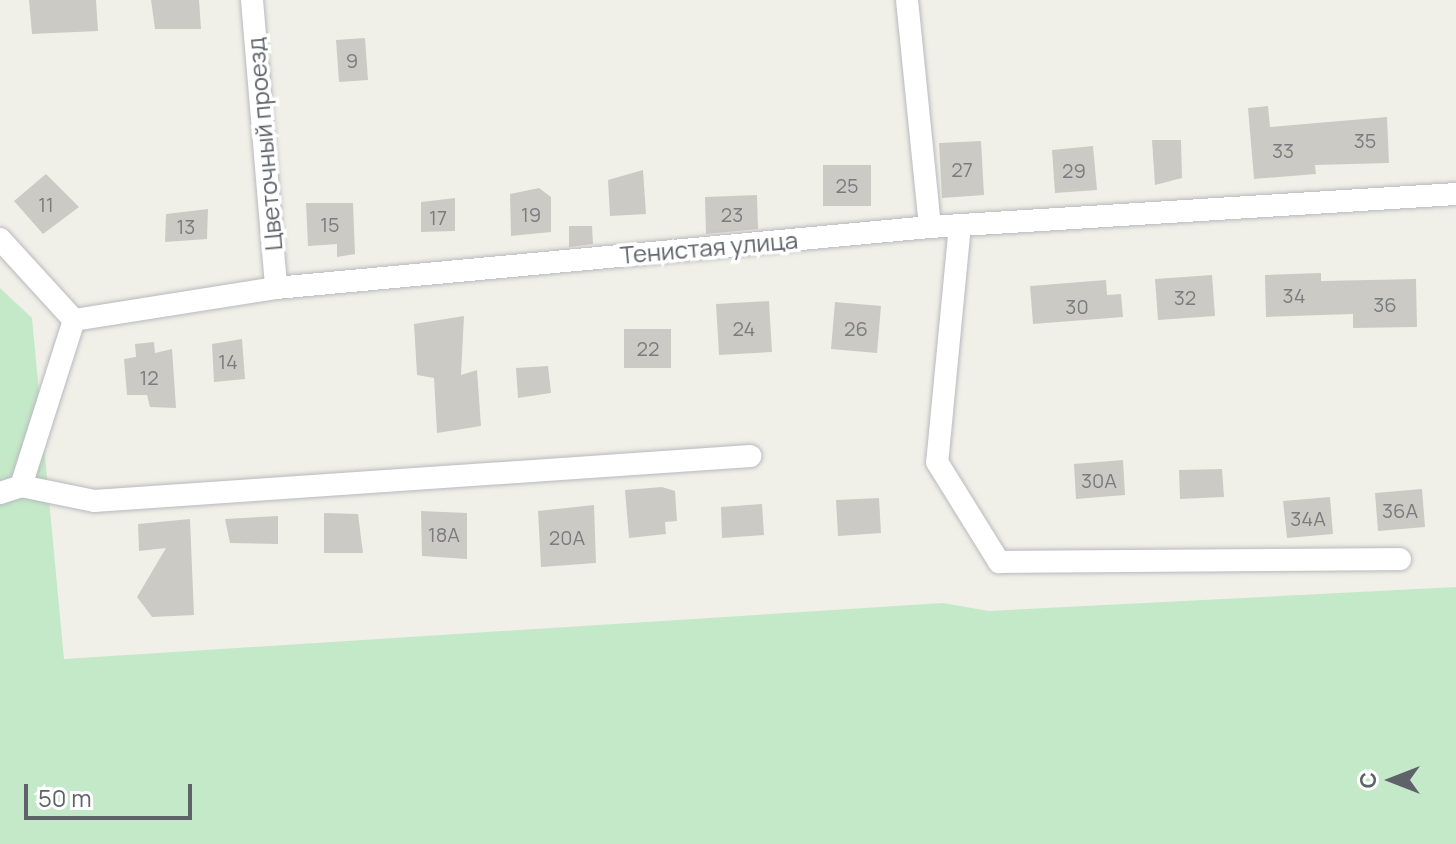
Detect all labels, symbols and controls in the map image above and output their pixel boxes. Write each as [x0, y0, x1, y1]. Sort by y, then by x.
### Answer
street label: Цветочный проезд [240, 36, 288, 252]
house number: 9 [346, 48, 358, 72]
house number: 35 [1354, 128, 1376, 152]
house number: 33 [1272, 138, 1294, 162]
house number: 27 [951, 157, 973, 181]
house number: 29 [1062, 158, 1086, 182]
house number: 25 [836, 173, 858, 197]
house number: 11 [38, 192, 54, 216]
house number: 19 [521, 202, 541, 226]
house number: 23 [721, 202, 743, 226]
house number: 17 [429, 205, 447, 229]
house number: 15 [320, 212, 340, 236]
house number: 13 [177, 214, 195, 238]
street label: Тенистая улица [619, 225, 799, 269]
house number: 34 [1283, 283, 1305, 307]
house number: 32 [1174, 285, 1196, 309]
house number: 36 [1373, 292, 1397, 316]
house number: 30 [1065, 294, 1089, 318]
house number: 24 [733, 316, 755, 340]
house number: 26 [844, 316, 868, 340]
house number: 22 [637, 336, 659, 360]
house number: 14 [218, 349, 238, 373]
house number: 12 [139, 365, 159, 389]
house number: 30А [1081, 468, 1117, 492]
house number: 36А [1382, 498, 1418, 522]
house number: 34А [1290, 506, 1326, 530]
house number: 18А [428, 522, 460, 546]
house number: 20А [549, 525, 585, 549]
north arrow [1352, 740, 1432, 820]
scale bar [28, 768, 196, 818]
text: С [1353, 772, 1383, 788]
text: 50 m [38, 781, 92, 814]

